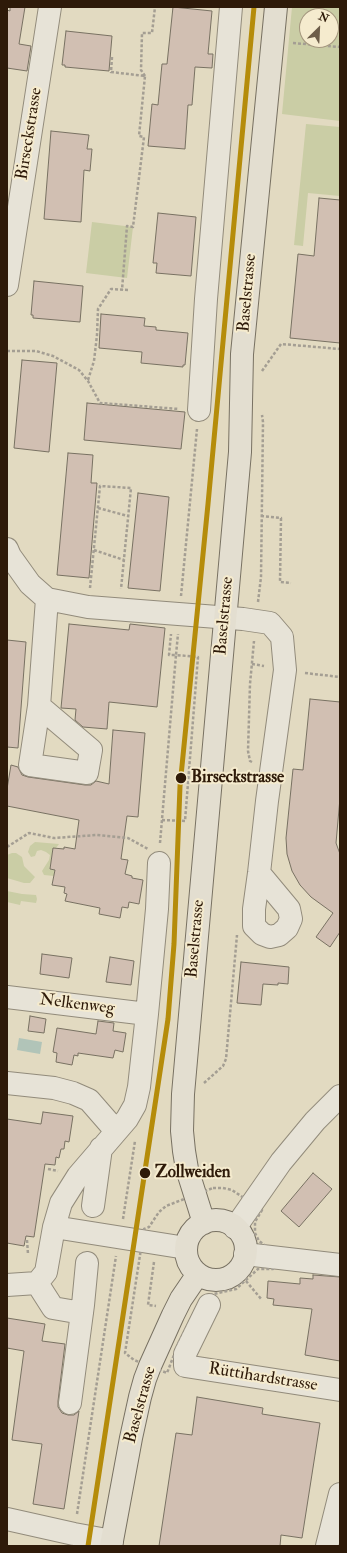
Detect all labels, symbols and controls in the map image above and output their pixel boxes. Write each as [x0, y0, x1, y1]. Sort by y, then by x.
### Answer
north arrow [299, 8, 339, 48]
text: N [317, 10, 331, 25]
street label: Birseckstrasse [13, 86, 47, 182]
street label: Baselstrasse [234, 253, 262, 333]
street label: Baselstrasse [211, 576, 239, 656]
place label: Birseckstrasse [191, 768, 284, 788]
marker: Birseckstrasse [174, 771, 188, 785]
street label: Baselstrasse [182, 899, 210, 979]
street label: Nelkenweg [38, 990, 116, 1020]
place label: Zollweiden [155, 1163, 231, 1183]
marker: Zollweiden [138, 1166, 152, 1180]
street label: Rüttihardstrasse [207, 1359, 319, 1397]
street label: Baselstrasse [121, 1364, 161, 1446]

